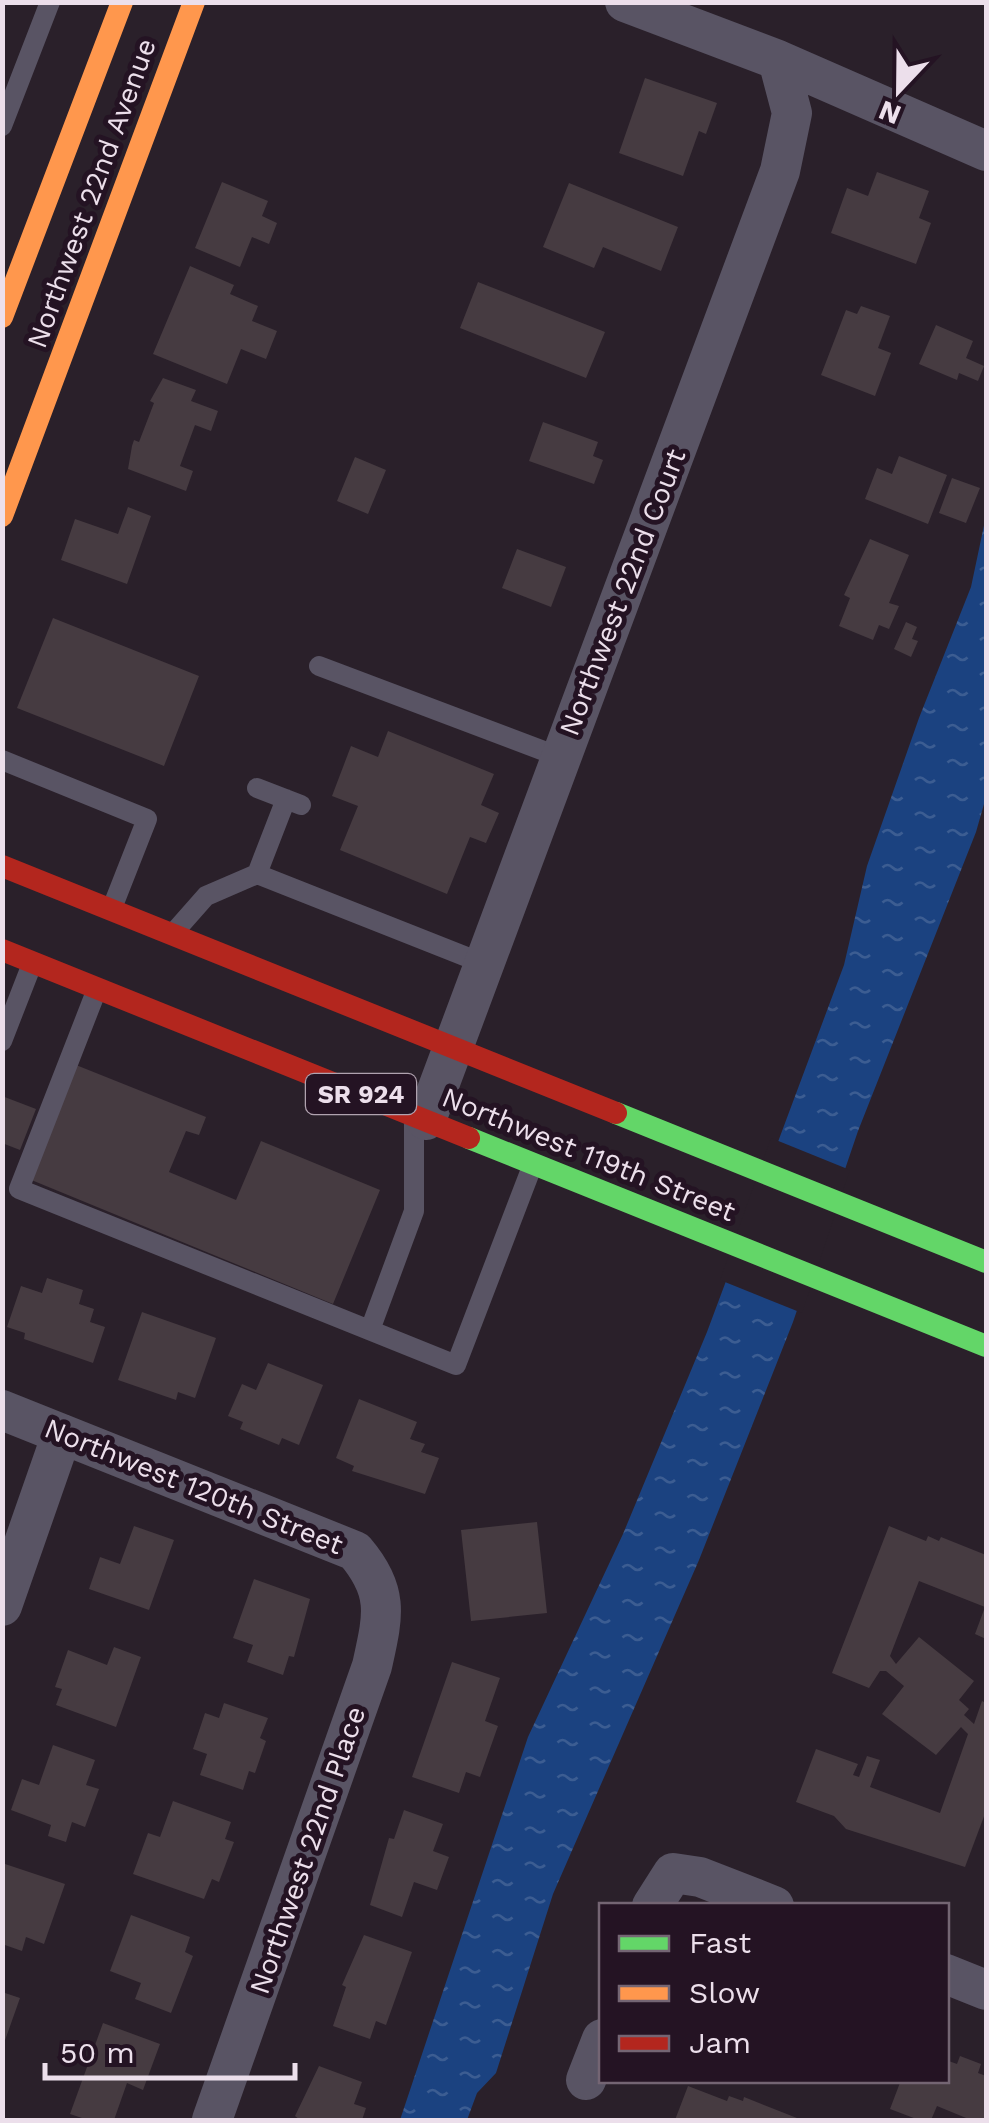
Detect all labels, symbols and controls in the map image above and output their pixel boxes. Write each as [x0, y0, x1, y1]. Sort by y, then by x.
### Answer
street label: Northwest 22nd Avenue [20, 34, 163, 352]
north arrow [849, 40, 949, 140]
text: N [874, 94, 906, 132]
street label: Northwest 22nd Court [553, 444, 693, 740]
road number: SR 924 [306, 1074, 416, 1114]
street label: Northwest 119th Street [437, 1081, 740, 1229]
street label: Northwest 120th Street [40, 1411, 348, 1562]
street label: Northwest 22nd Place [243, 1702, 372, 1998]
legend [599, 1903, 949, 2083]
text: Fast [689, 1925, 752, 1960]
text: Slow [689, 1975, 760, 2010]
scale bar [45, 2018, 295, 2080]
text: Jam [689, 2025, 751, 2060]
text: 50 m [60, 2035, 135, 2070]

